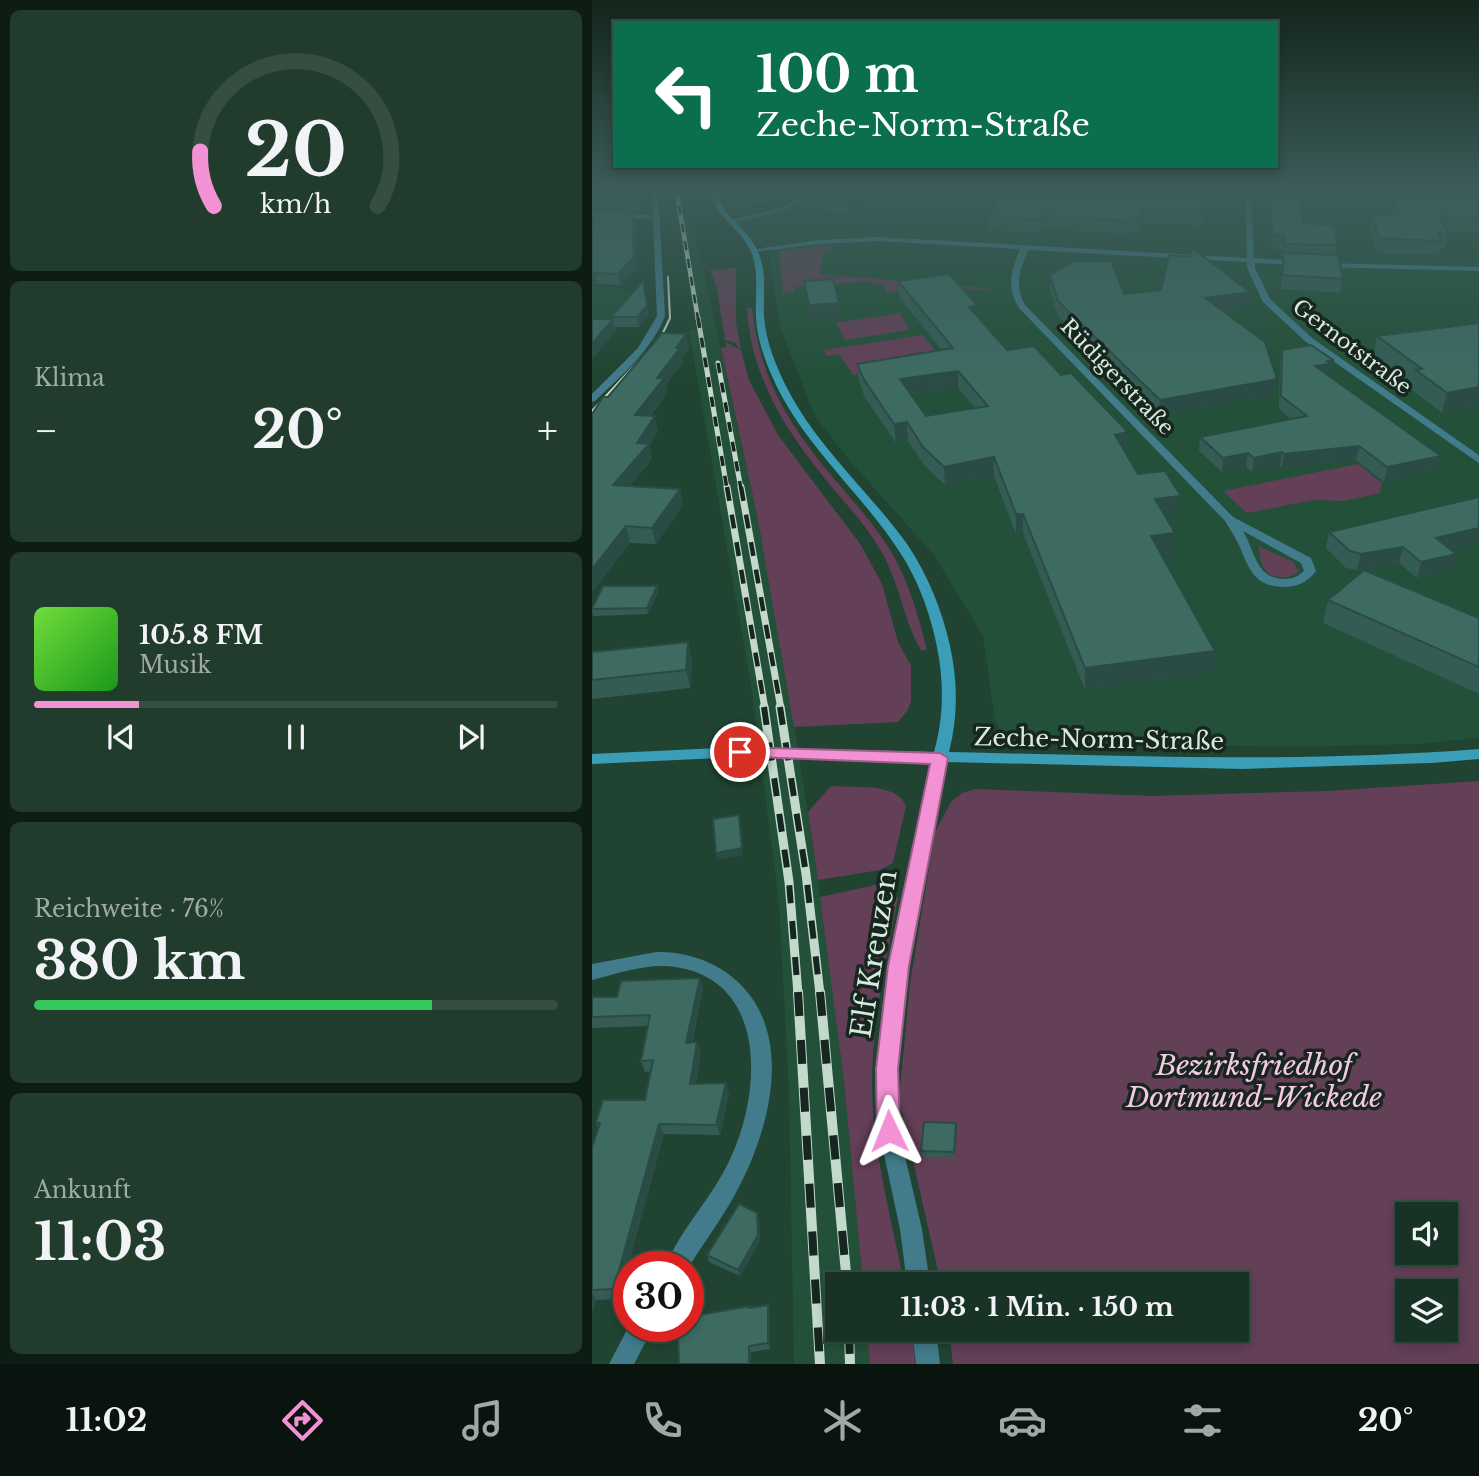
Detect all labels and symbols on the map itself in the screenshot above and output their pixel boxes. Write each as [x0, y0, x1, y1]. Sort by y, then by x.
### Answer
street label: Gernotstraße [1287, 294, 1417, 400]
street label: Rüdigerstraße [1055, 313, 1179, 441]
pin [710, 722, 770, 782]
street label: Zeche-Norm-Straße [974, 722, 1224, 756]
street label: Elf Kreuzen [843, 868, 905, 1040]
park label: Bezirksfriedhof Dortmund-Wickede [1125, 1048, 1382, 1115]
position arrow [852, 1094, 926, 1168]
speed limit sign: 30 [613, 1251, 704, 1342]

